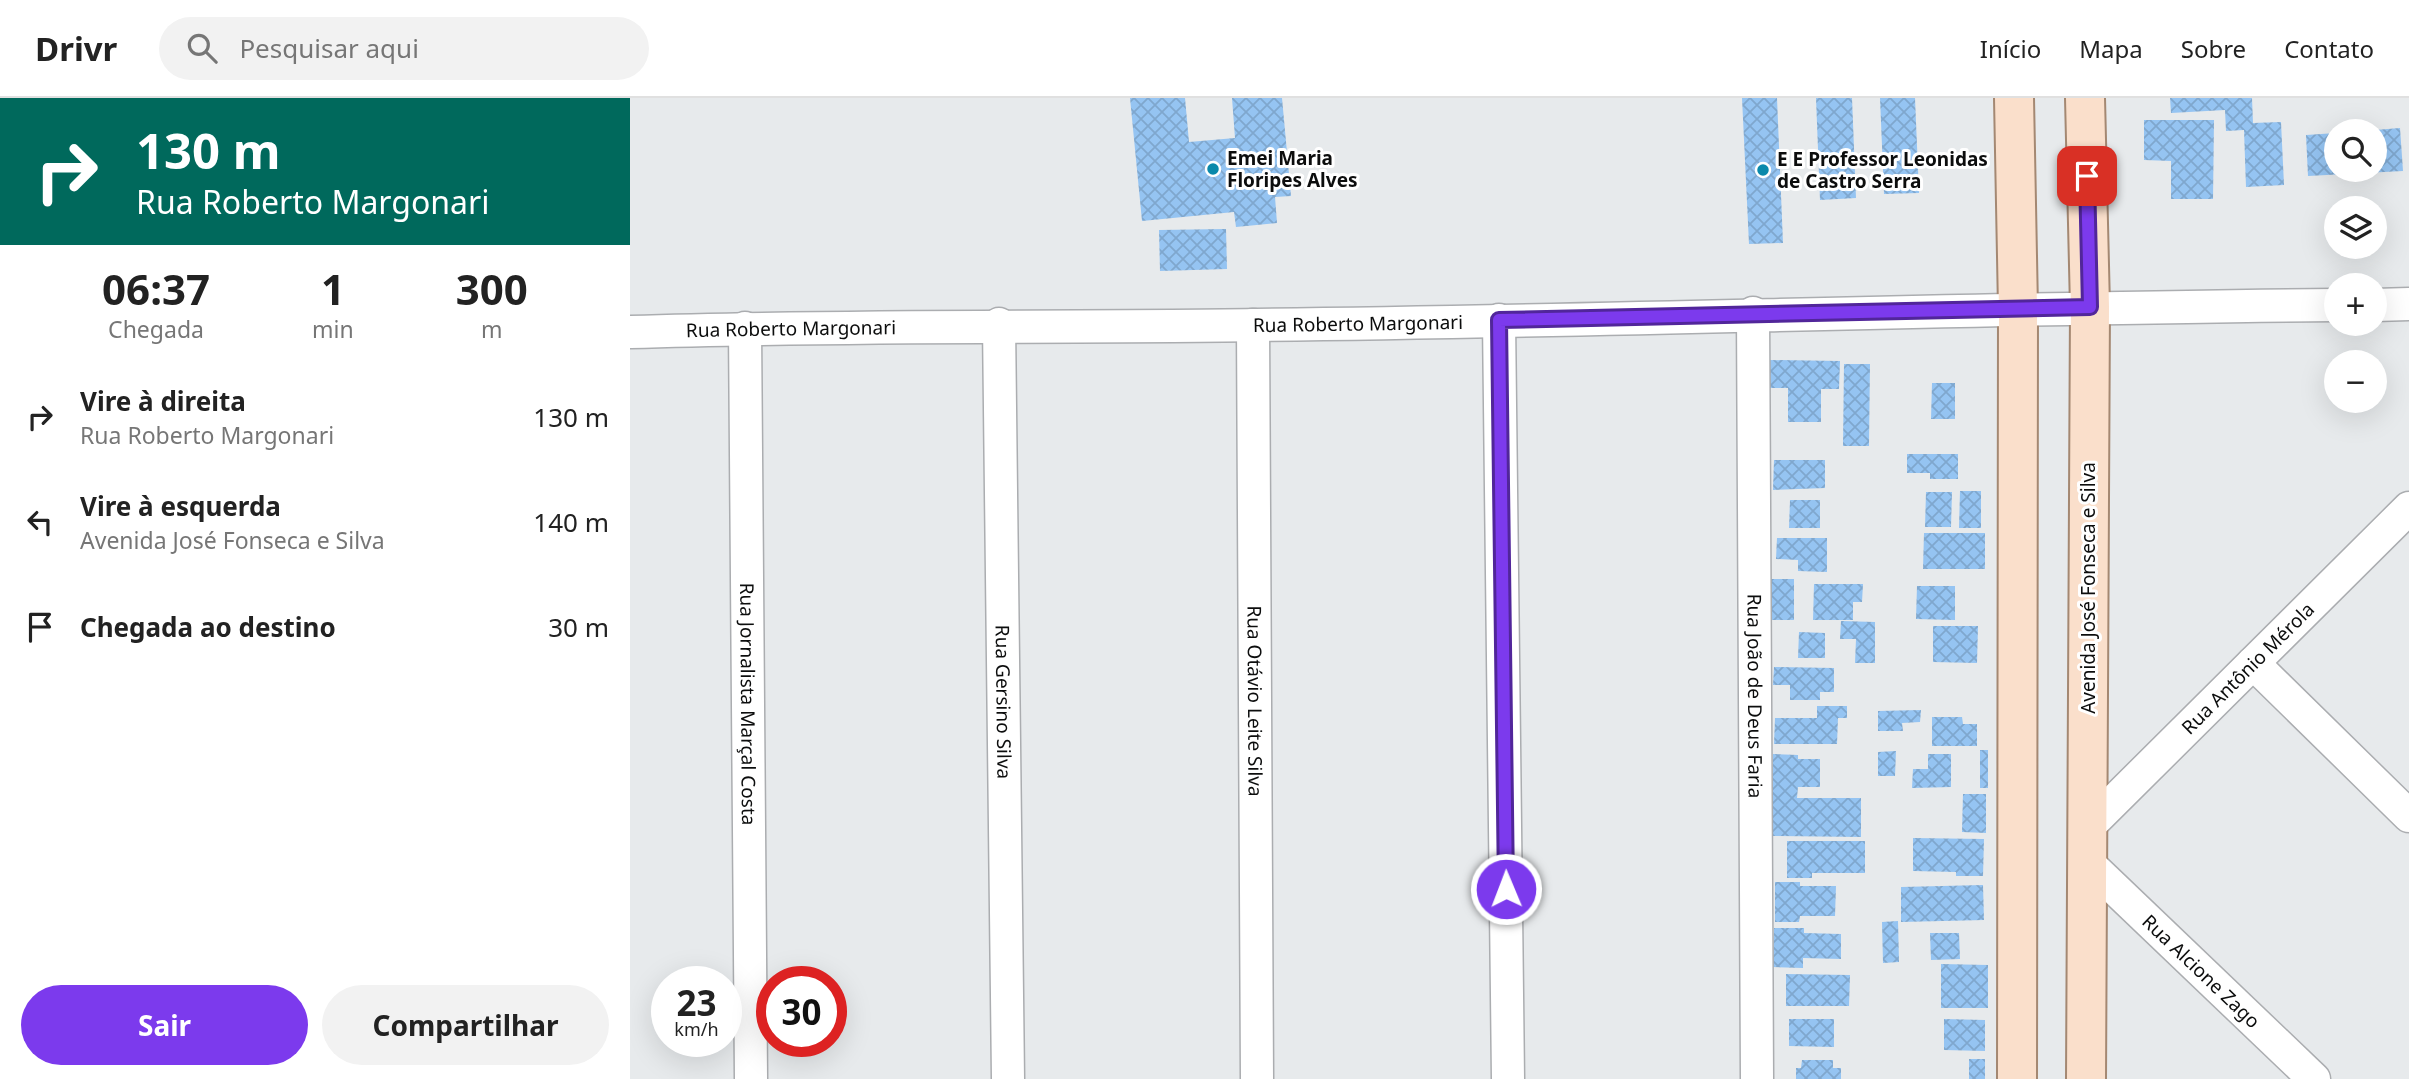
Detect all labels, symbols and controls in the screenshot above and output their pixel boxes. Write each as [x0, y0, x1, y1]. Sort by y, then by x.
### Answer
search box [159, 17, 649, 80]
text: Drivr [35, 26, 117, 71]
icon: search [183, 29, 221, 67]
text: Pesquisar aqui [239, 30, 419, 66]
text: Início [1980, 32, 2041, 65]
text: Mapa [2079, 32, 2143, 65]
text: Sobre [2181, 32, 2246, 65]
text: Contato [2284, 32, 2374, 65]
text: 130 m [136, 117, 281, 183]
map controls [2324, 119, 2387, 413]
button: search [2324, 119, 2387, 182]
icon: right [21, 126, 112, 217]
place label: Emei Maria Floripes Alves [1227, 145, 1358, 193]
place label: E E Professor Leonidas de Castro Serra [1777, 146, 1988, 194]
pin [2057, 146, 2117, 206]
icon: arrive [2068, 157, 2106, 195]
marker: Emei Maria Floripes Alves [1205, 161, 1221, 177]
marker: E E Professor Leonidas de Castro Serra [1755, 162, 1771, 178]
text: Rua Roberto Margonari [136, 180, 490, 223]
button: layers [2324, 196, 2387, 259]
text: 06:37 [102, 260, 210, 317]
text: 1 [321, 260, 345, 317]
text: 300 [456, 260, 528, 317]
button: + [2324, 273, 2387, 336]
street label: Rua Roberto Margonari [1253, 309, 1463, 338]
text: Chegada [108, 313, 204, 345]
text: min [312, 313, 354, 345]
text: m [481, 313, 503, 345]
street label: Rua Roberto Margonari [686, 314, 896, 343]
button: − [2324, 350, 2387, 413]
text: Vire à direita [80, 383, 246, 419]
icon: right [21, 398, 59, 436]
text: 130 m [533, 399, 609, 435]
text: Rua Roberto Margonari [80, 419, 334, 451]
street label: Avenida José Fonseca e Silva [2075, 462, 2101, 714]
text: Vire à esquerda [80, 488, 281, 524]
icon: left [21, 503, 59, 541]
text: 140 m [533, 504, 609, 540]
text: Avenida José Fonseca e Silva [80, 524, 385, 556]
street label: Rua Jornalista Marçal Costa [734, 583, 762, 825]
street label: Rua João de Deus Faria [1741, 594, 1769, 798]
street label: Rua Antônio Mérola [2176, 597, 2320, 740]
street label: Rua Otávio Leite Silva [1241, 605, 1269, 797]
icon: arrive [21, 608, 59, 646]
text: Chegada ao destino [80, 609, 336, 645]
text: 30 m [548, 609, 609, 645]
street label: Rua Gersino Silva [990, 625, 1017, 779]
position arrow [1469, 852, 1543, 926]
street label: Rua Alcione Zago [2137, 909, 2266, 1034]
speed limit sign: 30 [756, 966, 847, 1057]
text: 23 [676, 979, 717, 1026]
button: Sair [21, 985, 308, 1065]
button: Compartilhar [322, 985, 609, 1065]
text: km/h [674, 1017, 719, 1041]

